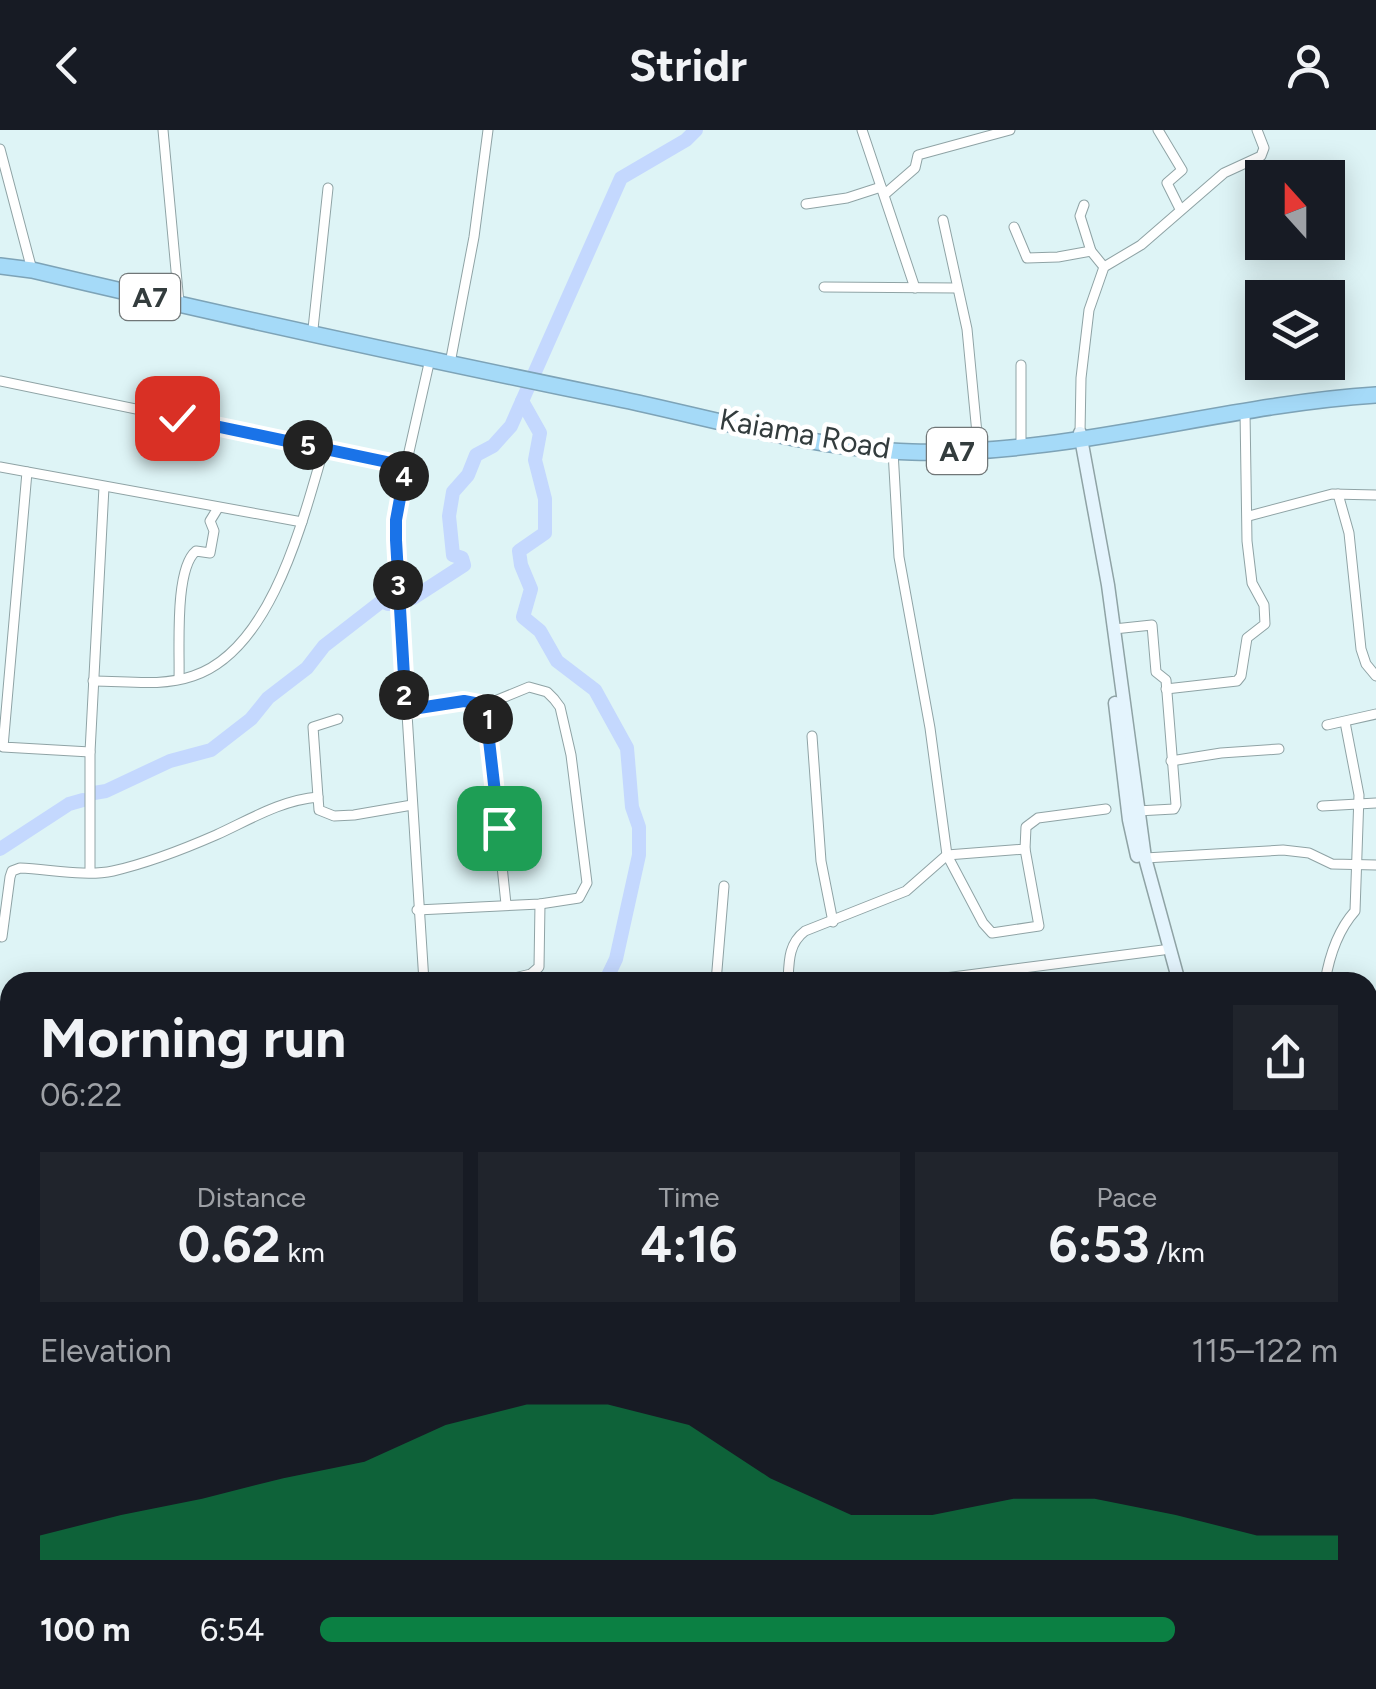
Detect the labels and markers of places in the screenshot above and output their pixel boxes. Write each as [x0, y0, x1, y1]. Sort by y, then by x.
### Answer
pin [135, 376, 220, 461]
pin: 5 [283, 420, 333, 470]
pin: 4 [379, 451, 429, 501]
pin: 3 [373, 560, 423, 610]
pin: 2 [379, 670, 429, 720]
pin: 1 [463, 694, 513, 744]
pin [457, 786, 542, 871]

